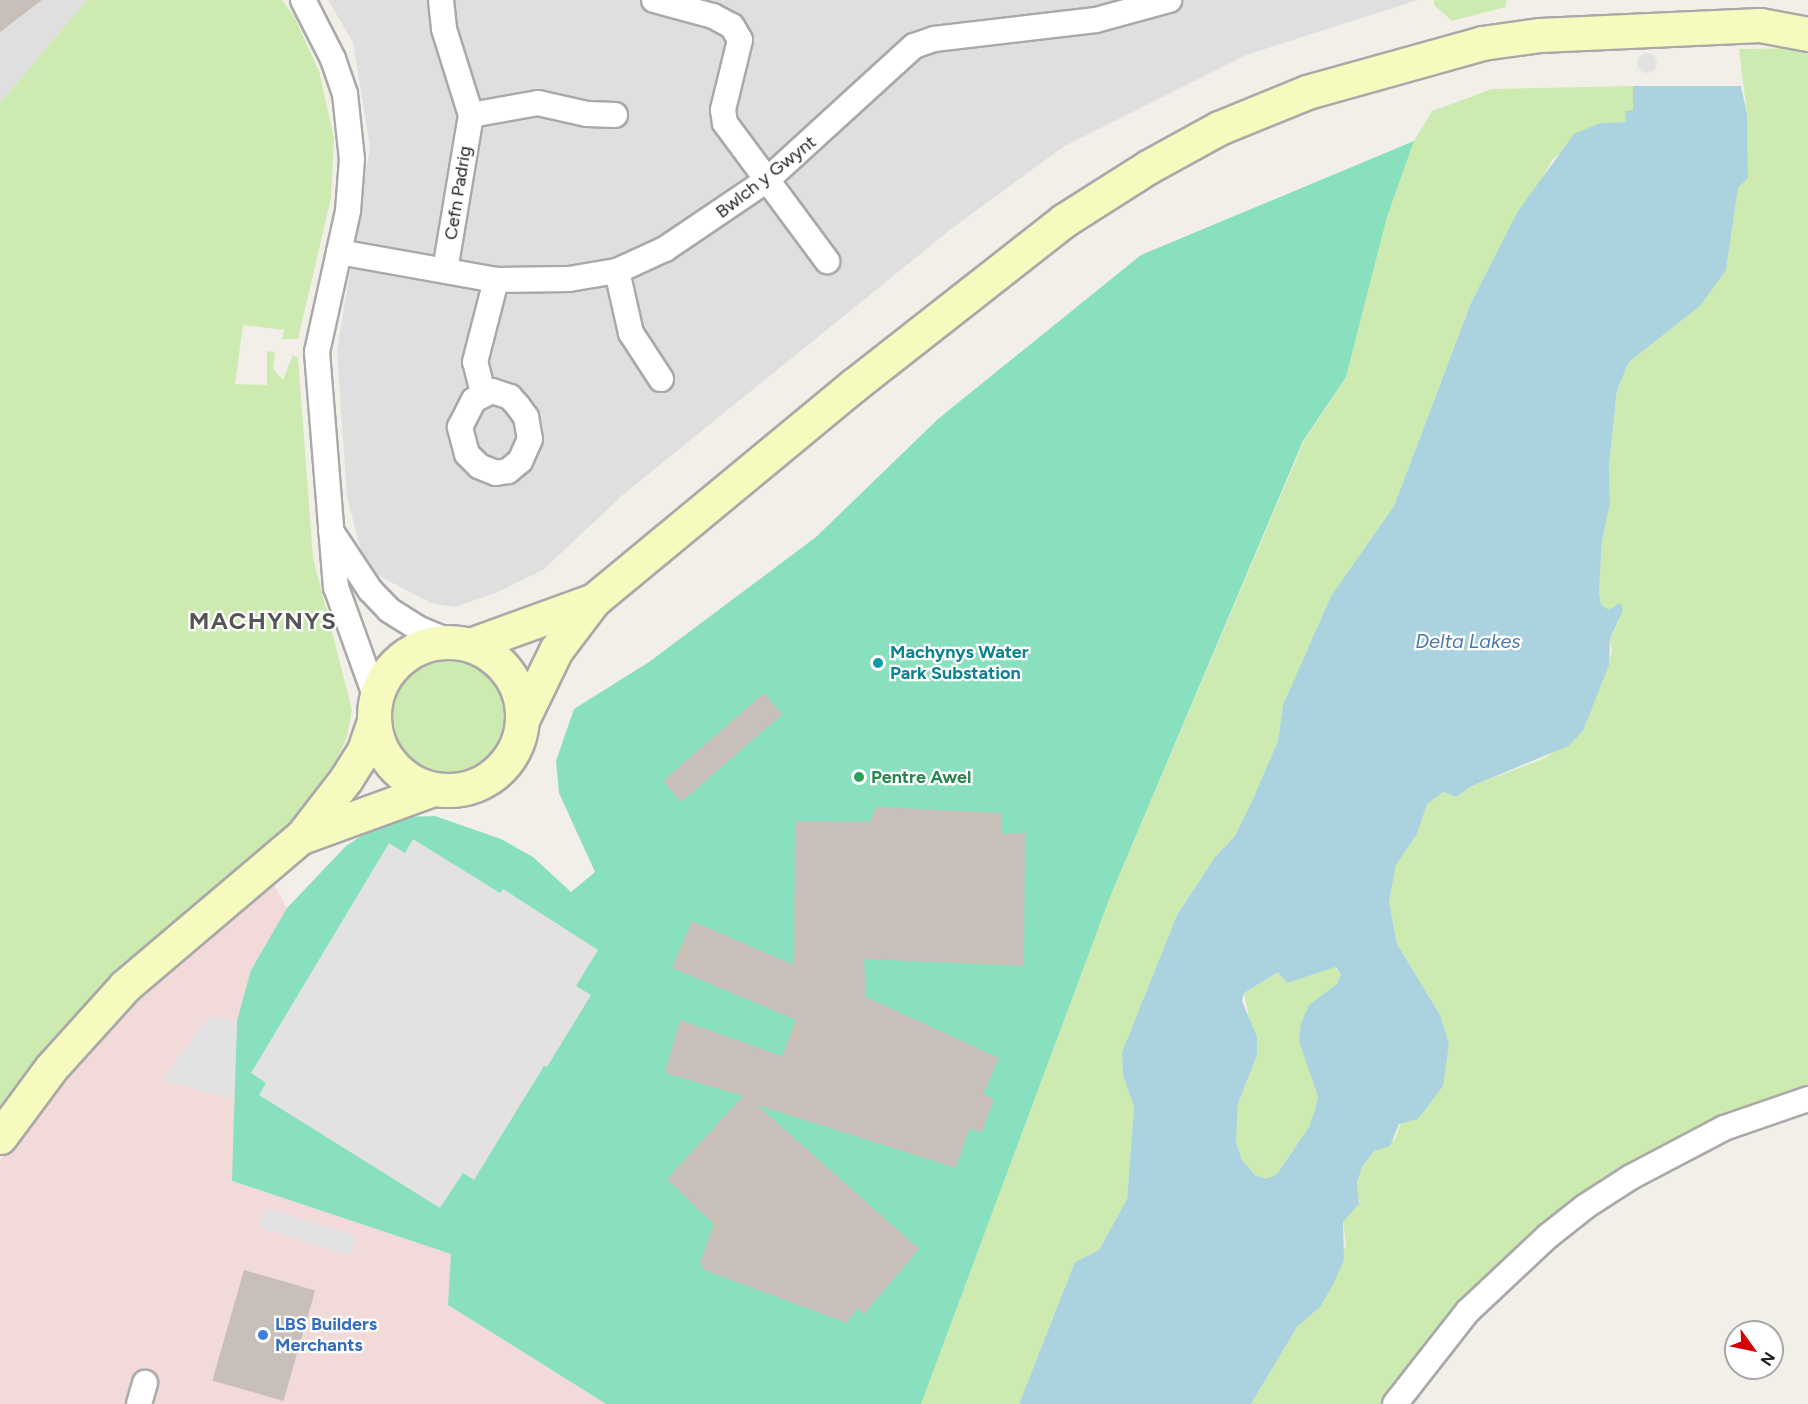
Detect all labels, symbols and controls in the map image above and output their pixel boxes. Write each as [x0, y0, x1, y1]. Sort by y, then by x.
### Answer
street label: Bwlch y Gwynt [712, 131, 820, 223]
street label: Cefn Padrig [440, 145, 476, 241]
district label: MACHYNYS [189, 607, 337, 635]
water label: Delta Lakes [1415, 629, 1521, 653]
place label: Machynys Water Park Substation [890, 642, 1029, 684]
marker: Machynys Water Park Substation [871, 656, 885, 670]
place label: Pentre Awel [871, 766, 971, 788]
marker: Pentre Awel [852, 770, 866, 784]
place label: LBS Builders Merchants [275, 1314, 377, 1356]
north arrow [1724, 1320, 1784, 1380]
marker: LBS Builders Merchants [256, 1328, 270, 1342]
text: N [1757, 1349, 1779, 1369]

